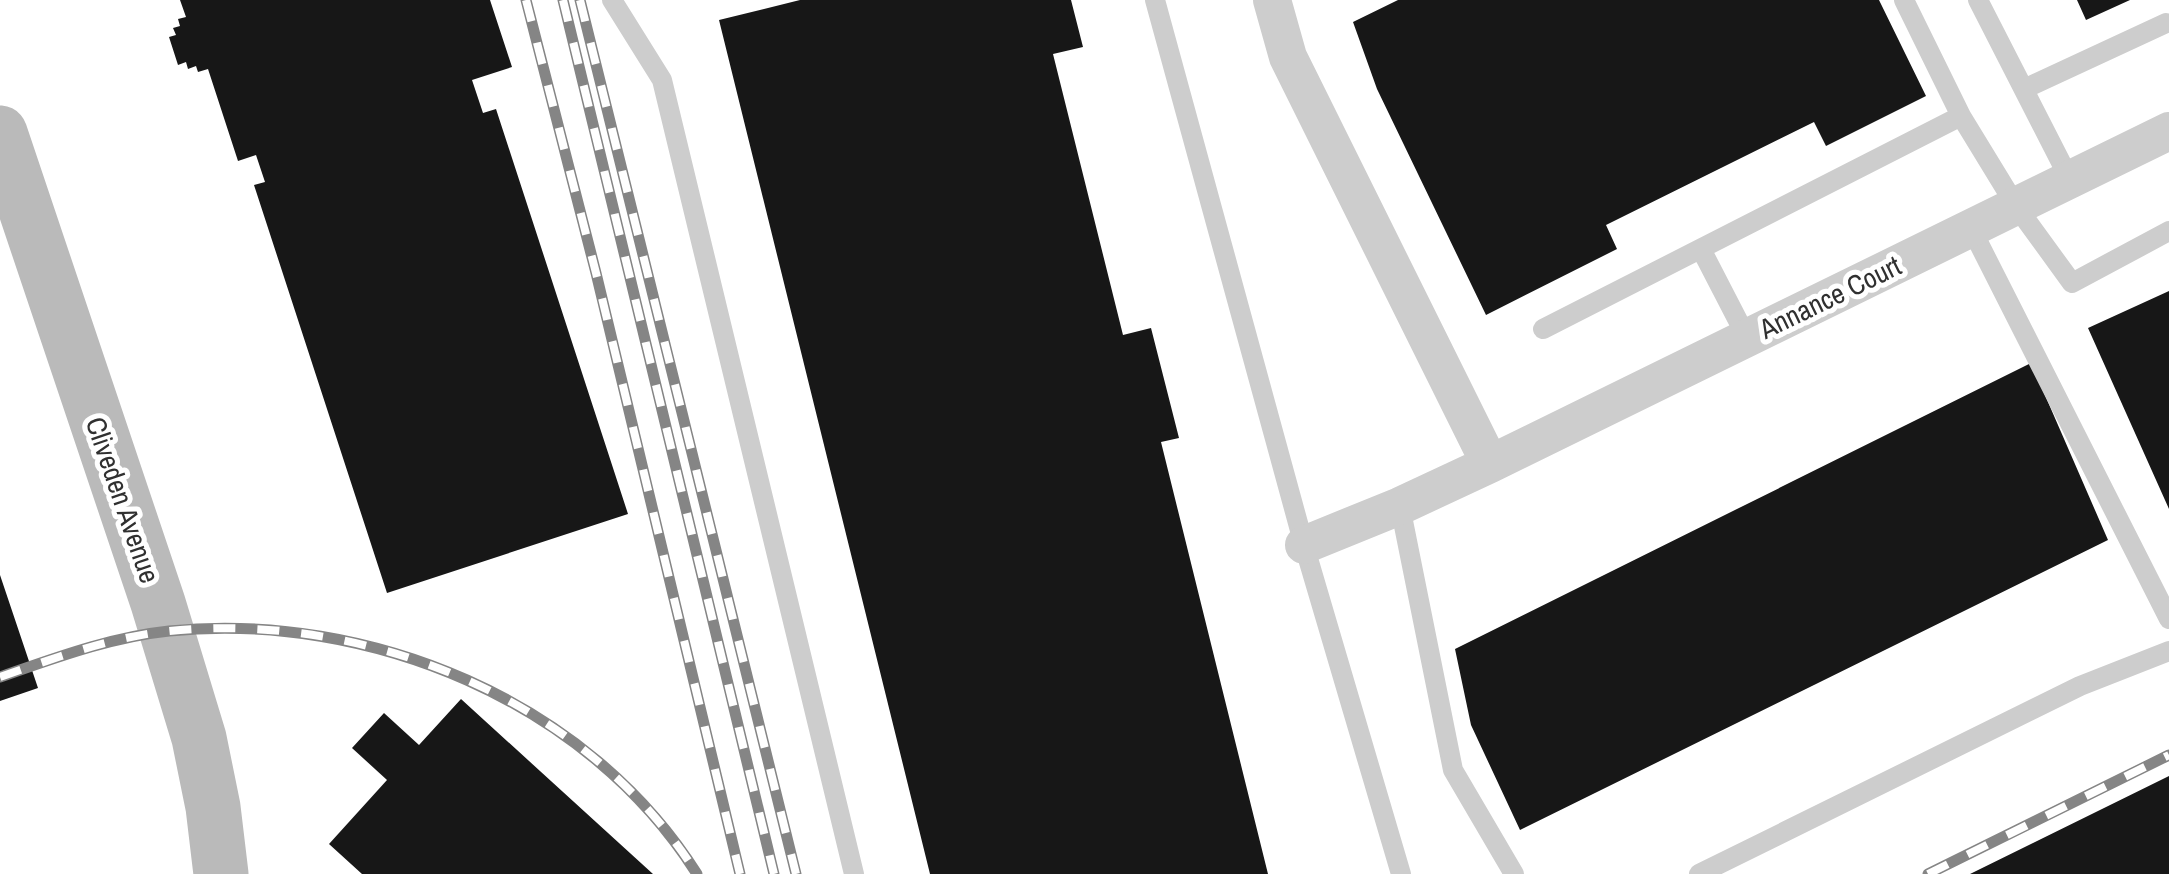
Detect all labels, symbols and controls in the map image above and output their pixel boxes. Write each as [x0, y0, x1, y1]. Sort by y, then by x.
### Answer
street label: Annance Court [1752, 246, 1907, 348]
street label: Cliveden Avenue [77, 412, 169, 588]

